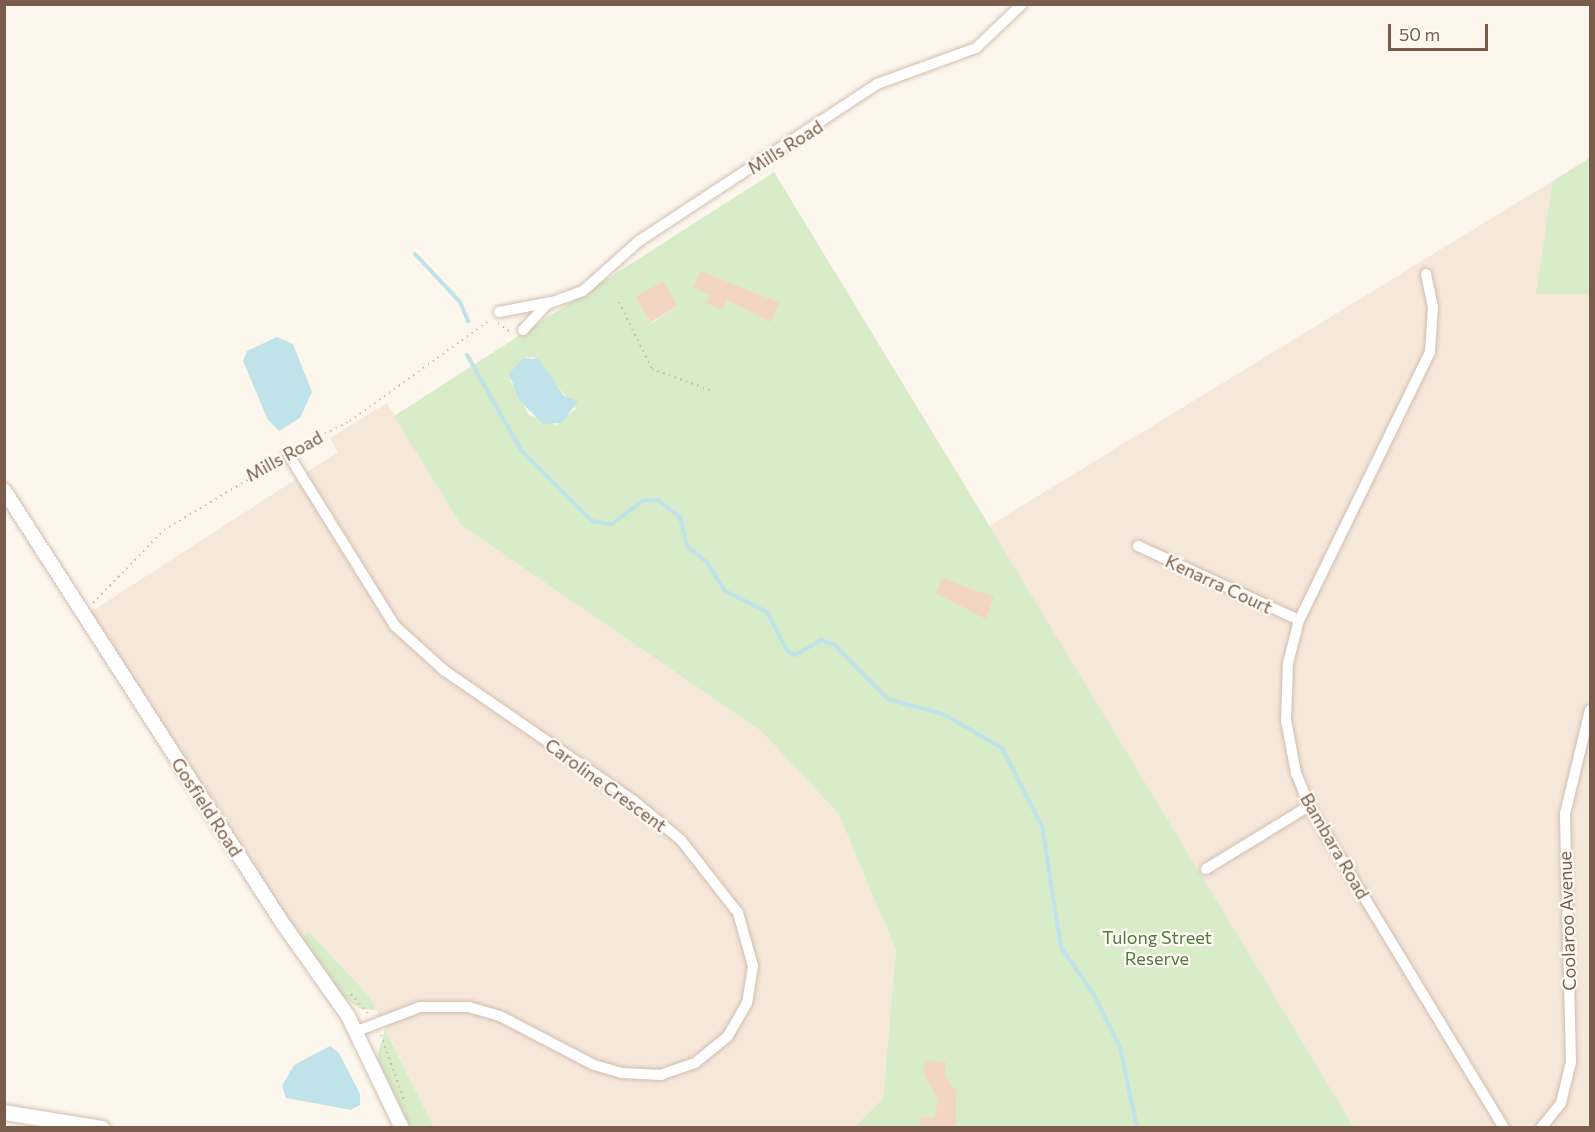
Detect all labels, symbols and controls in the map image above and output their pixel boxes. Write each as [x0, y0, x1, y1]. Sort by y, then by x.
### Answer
scale bar [1391, 12, 1492, 50]
text: 50 m [1399, 23, 1440, 45]
street label: Mills Road [743, 115, 827, 179]
street label: Mills Road [242, 426, 326, 486]
street label: Kenarra Court [1162, 550, 1276, 618]
street label: Caroline Crescent [541, 734, 671, 836]
street label: Gosfield Road [167, 753, 247, 861]
street label: Bambara Road [1296, 789, 1374, 903]
street label: Coolaroo Avenue [1554, 851, 1580, 991]
park label: Tulong Street Reserve [1102, 927, 1212, 970]

